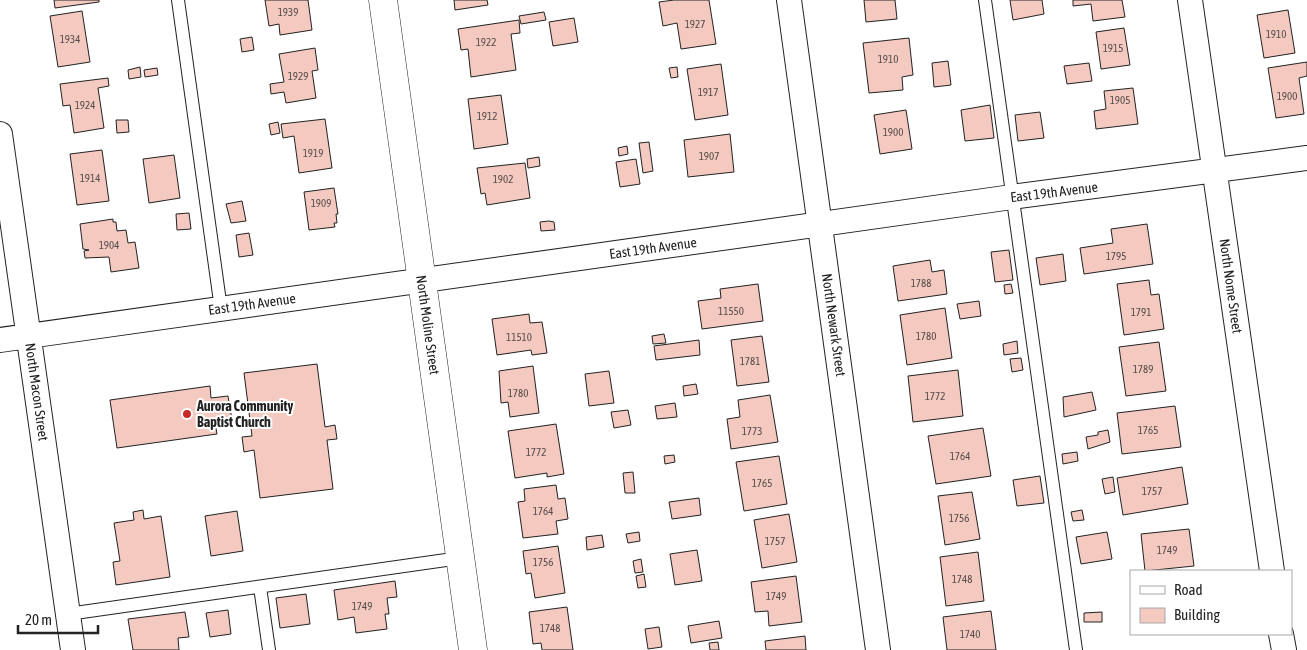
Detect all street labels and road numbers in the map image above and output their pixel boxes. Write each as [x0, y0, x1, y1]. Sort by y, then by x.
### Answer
street label: East 19th Avenue [1009, 179, 1099, 205]
street label: East 19th Avenue [608, 234, 698, 262]
street label: North Nome Street [1216, 238, 1246, 334]
street label: North Newark Street [819, 273, 849, 377]
street label: North Moline Street [413, 274, 443, 376]
street label: East 19th Avenue [207, 290, 297, 318]
street label: North Macon Street [22, 342, 52, 442]

